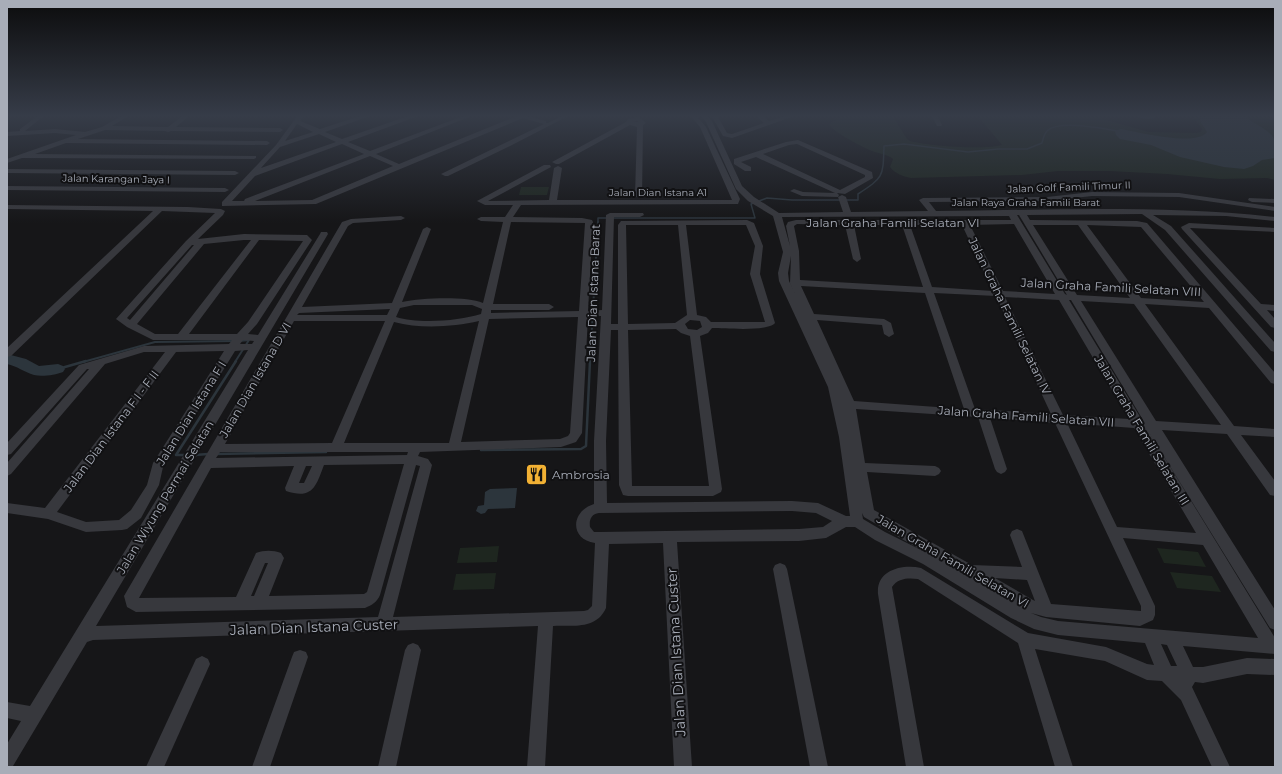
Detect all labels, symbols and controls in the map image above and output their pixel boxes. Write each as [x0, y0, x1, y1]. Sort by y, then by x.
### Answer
street label: Jalan Karangan Jaya I [61, 172, 170, 186]
street label: Jalan Golf Famili Timur II [1006, 178, 1131, 196]
street label: Jalan Dian Istana A1 [608, 186, 707, 199]
street label: Jalan Raya Graha Famili Barat [951, 196, 1100, 209]
street label: Jalan Graha Famili Selatan VI [805, 215, 980, 230]
street label: Jalan Dian Istana Barat [583, 224, 603, 363]
street label: Jalan Graha Famili Selatan IV [965, 234, 1055, 398]
street label: Jalan Graha Famili Selatan VIII [1019, 275, 1202, 299]
street label: Jalan Dian Istana D VI [215, 320, 294, 441]
street label: Jalan Graha Famili Selatan III [1091, 351, 1193, 508]
street label: Jalan Dian Istana F I [152, 358, 229, 469]
street label: Jalan Dian Istana F I - F II [60, 367, 162, 496]
street label: Jalan Graha Famili Selatan VII [936, 402, 1115, 430]
street label: Jalan Wiyung Permai Selatan [113, 418, 217, 577]
restaurant icon: Ambrosia [524, 461, 550, 487]
place label: Ambrosia [552, 467, 610, 482]
street label: Jalan Graha Famili Selatan VI [873, 511, 1032, 611]
street label: Jalan Dian Istana Custer [663, 567, 689, 738]
street label: Jalan Dian Istana Custer [228, 615, 399, 639]

